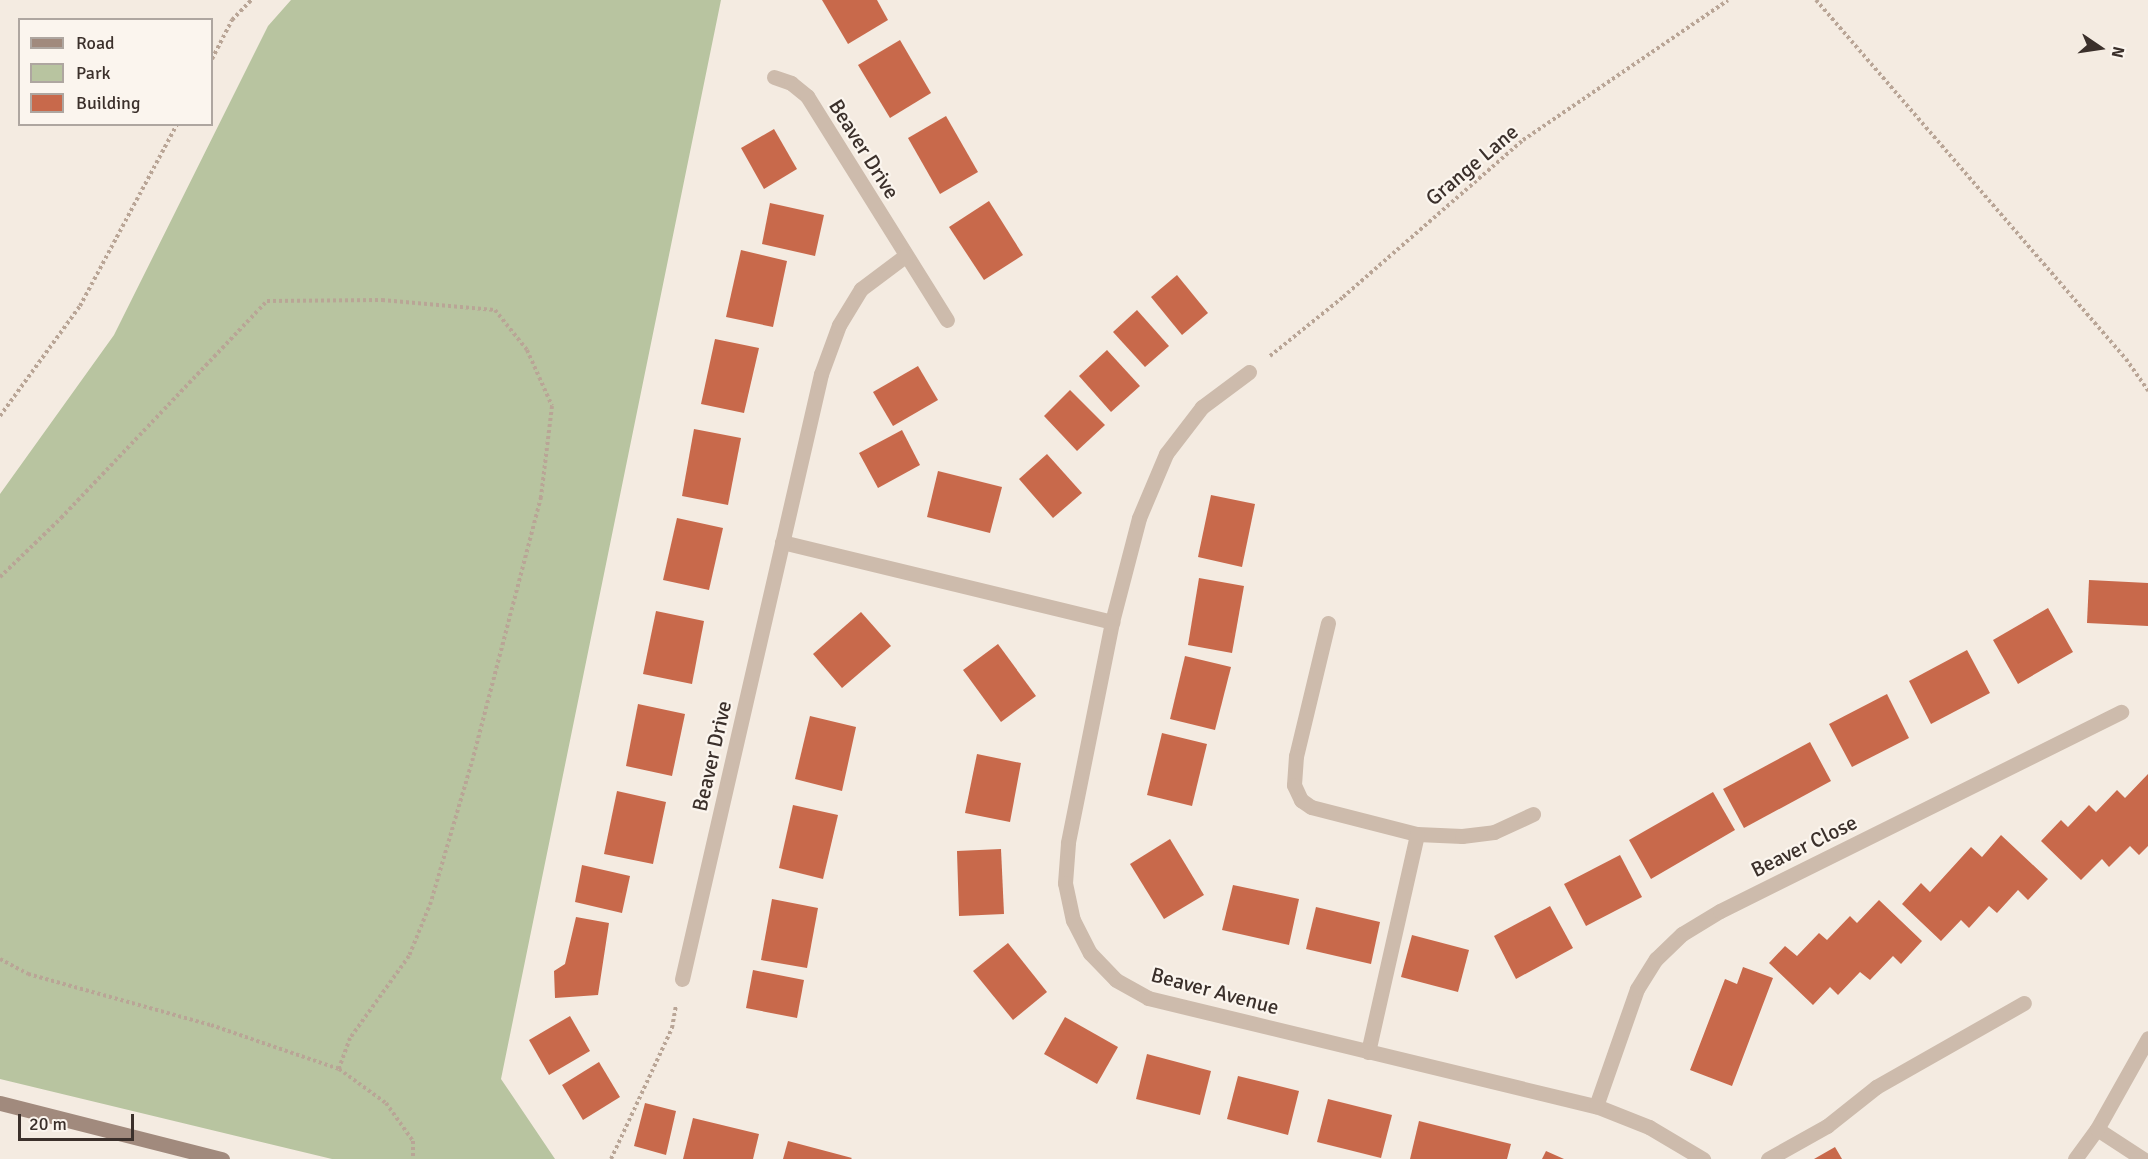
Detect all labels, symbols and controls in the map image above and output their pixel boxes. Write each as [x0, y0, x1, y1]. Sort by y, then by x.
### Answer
legend [18, 18, 213, 126]
north arrow [2070, 18, 2130, 78]
text: Road [76, 32, 115, 54]
text: N [2107, 44, 2129, 60]
text: Park [76, 62, 111, 84]
text: Building [76, 92, 140, 114]
street label: Beaver Drive [823, 95, 905, 203]
street label: Grange Lane [1421, 119, 1523, 211]
street label: Beaver Drive [687, 698, 737, 814]
street label: Beaver Close [1747, 809, 1861, 883]
street label: Beaver Avenue [1148, 962, 1282, 1020]
scale bar [21, 1102, 136, 1140]
text: 20 m [29, 1113, 67, 1135]

